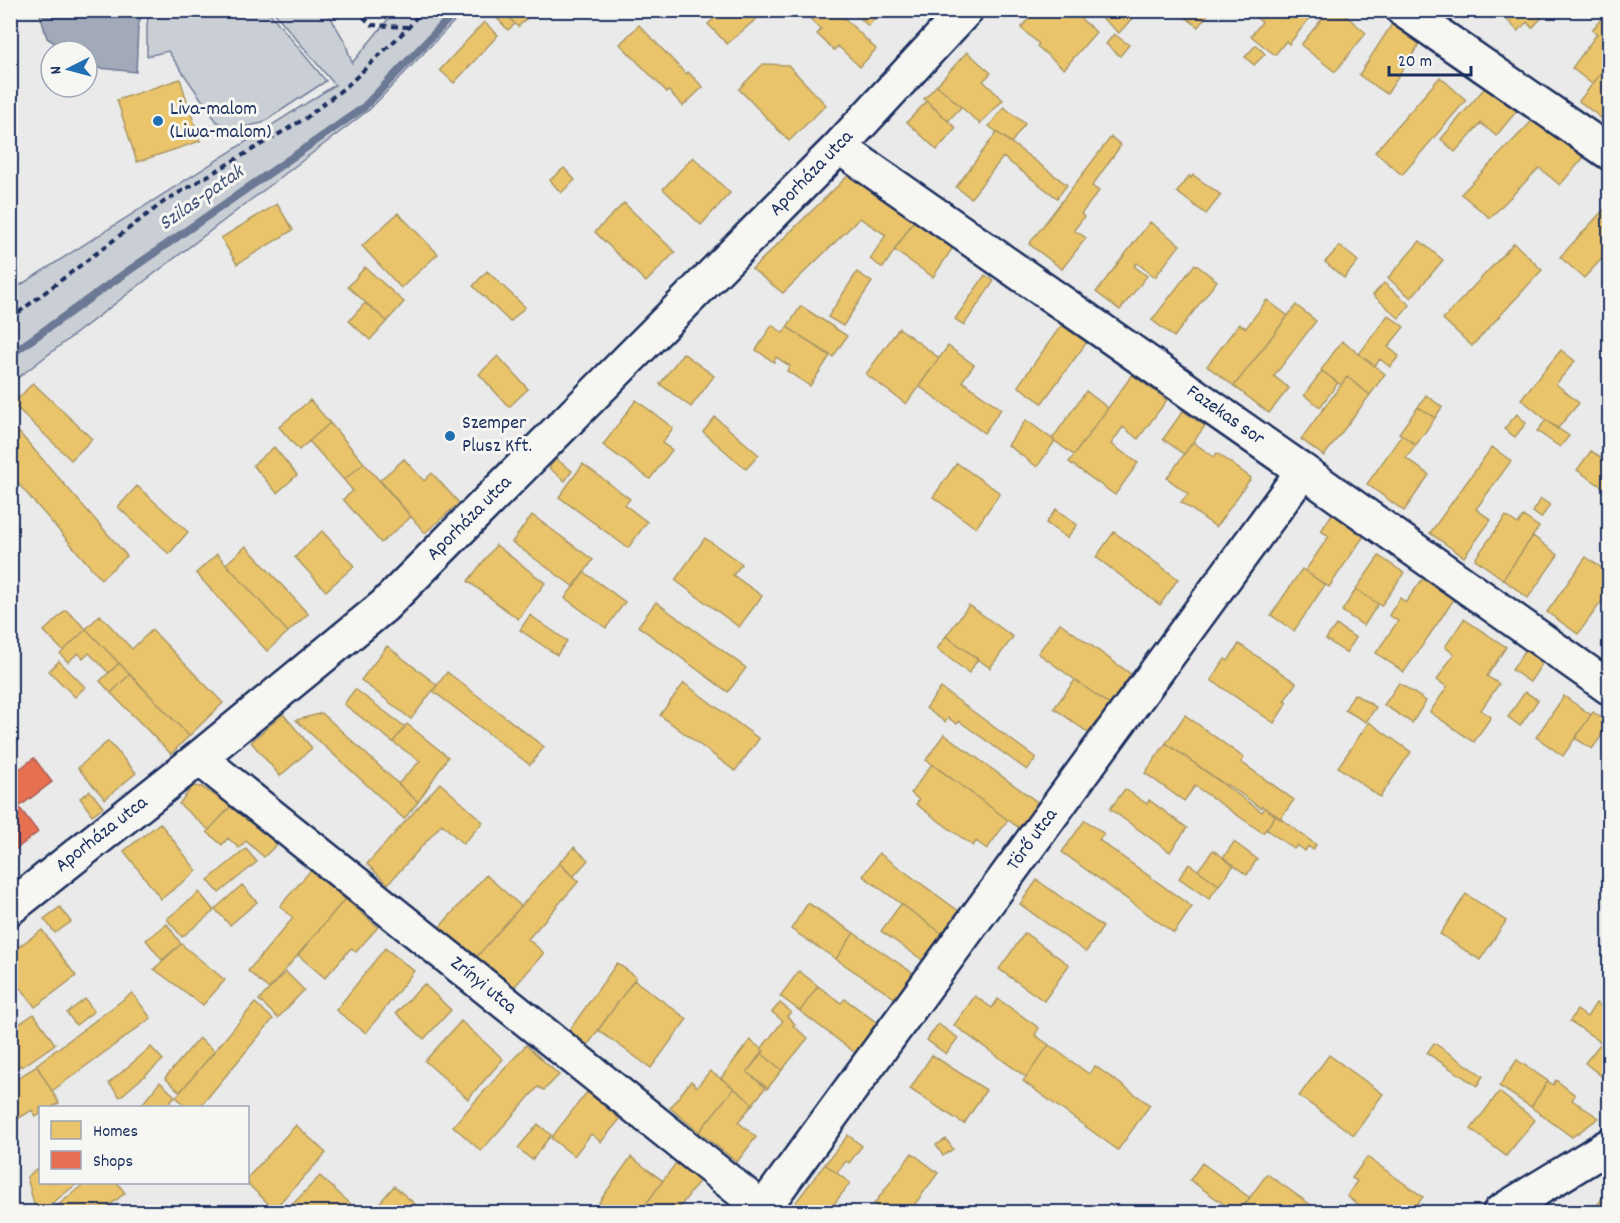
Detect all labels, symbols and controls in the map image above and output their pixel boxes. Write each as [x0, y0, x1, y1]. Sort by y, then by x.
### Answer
north arrow [39, 39, 99, 99]
scale bar [1389, 39, 1472, 77]
text: 20 m [1398, 50, 1432, 75]
text: N [45, 65, 68, 75]
place label: Liva-malom (Liwa-malom) [170, 96, 271, 147]
marker: Liva-malom (Liwa-malom) [151, 114, 165, 128]
street label: Aporháza utca [764, 124, 861, 224]
water label: Szilas-patak [153, 157, 253, 239]
street label: Fazekas sor [1180, 379, 1270, 454]
place label: Szemper Plusz Kft. [462, 410, 532, 461]
marker: Szemper Plusz Kft. [443, 429, 457, 443]
street label: Aporháza utca [421, 470, 519, 568]
street label: Aporháza utca [50, 790, 155, 880]
street label: Törő utca [1001, 802, 1066, 877]
street label: Zrínyi utca [444, 950, 523, 1022]
legend [39, 1106, 249, 1184]
text: Homes [93, 1120, 138, 1145]
text: Shops [93, 1150, 133, 1175]

